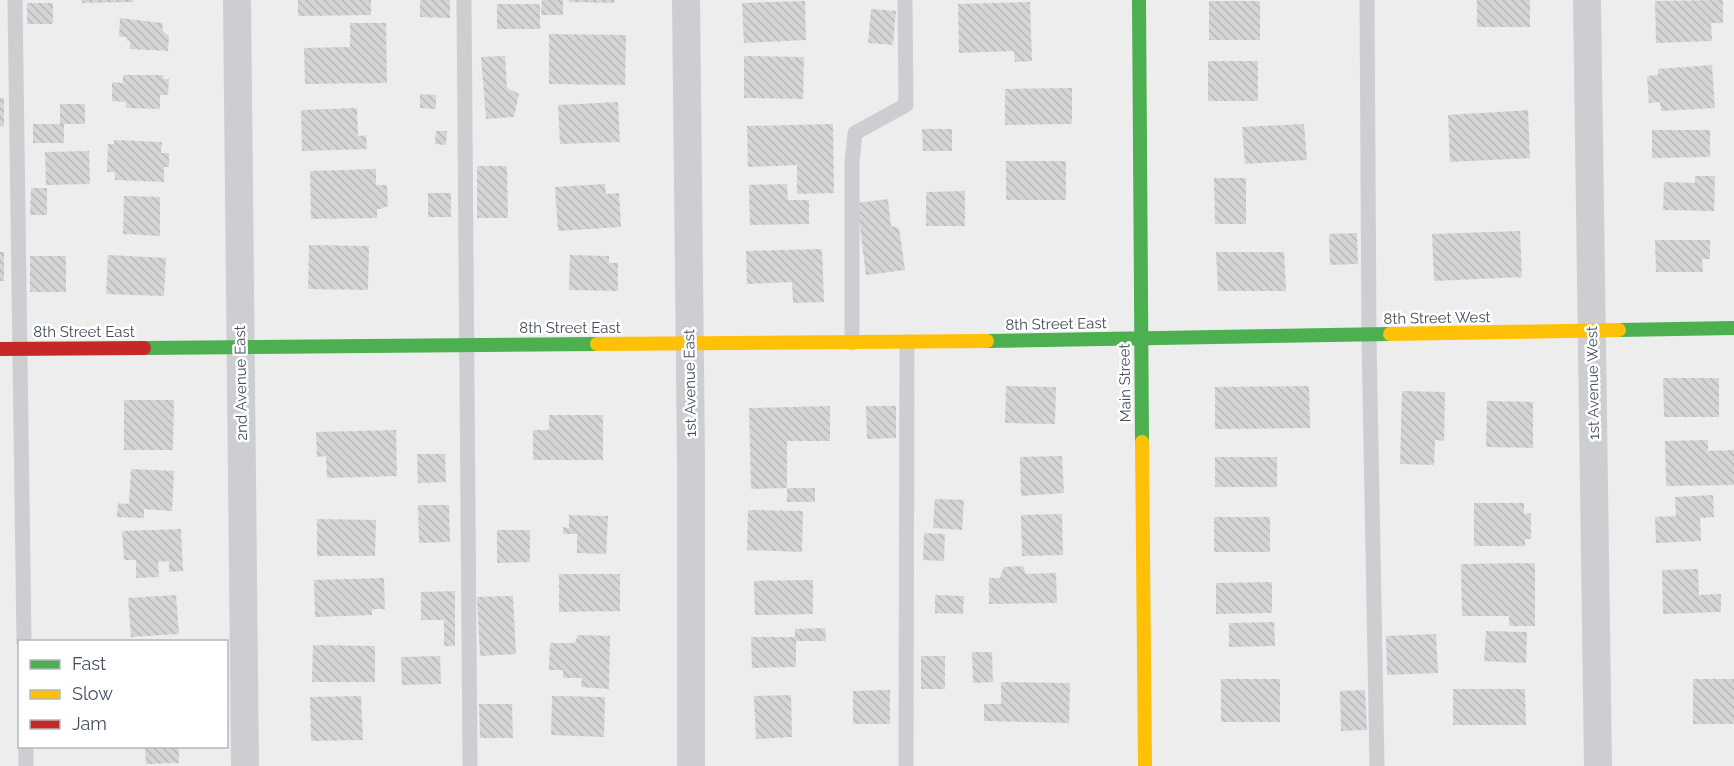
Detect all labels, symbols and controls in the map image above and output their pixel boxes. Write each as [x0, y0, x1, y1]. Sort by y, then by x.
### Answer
street label: 8th Street West [1383, 308, 1491, 328]
street label: 8th Street East [1005, 314, 1107, 334]
street label: 8th Street East [519, 319, 621, 337]
street label: 8th Street East [33, 323, 135, 341]
street label: 2nd Avenue East [231, 325, 251, 441]
street label: 1st Avenue West [1583, 326, 1603, 440]
street label: 1st Avenue East [680, 329, 700, 437]
street label: Main Street [1115, 344, 1135, 422]
legend [18, 640, 228, 748]
text: Fast [72, 653, 106, 674]
text: Slow [72, 683, 113, 704]
text: Jam [72, 713, 107, 734]

